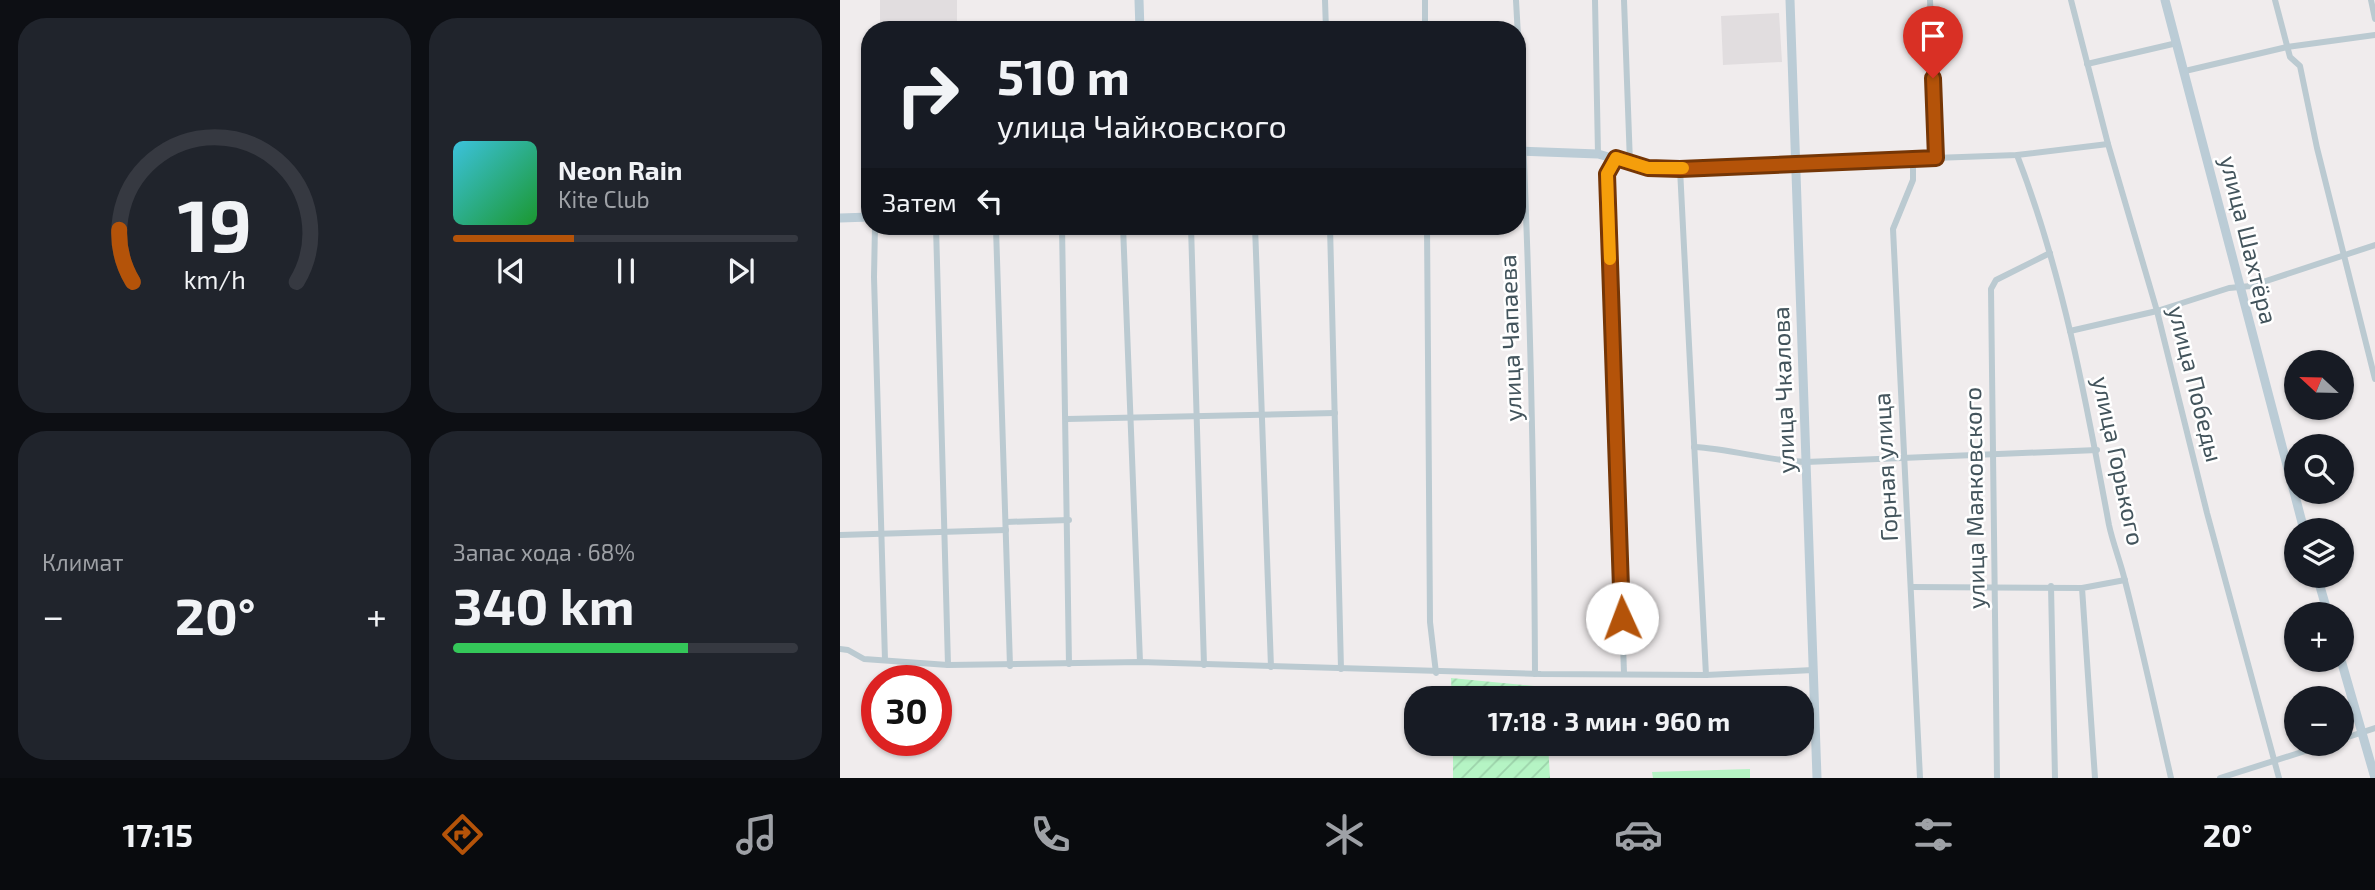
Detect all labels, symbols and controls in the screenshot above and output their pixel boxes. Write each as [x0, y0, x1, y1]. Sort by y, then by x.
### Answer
pin [1903, 6, 1963, 78]
icon: arrive [1914, 17, 1952, 55]
text: 510 m [997, 46, 1130, 105]
icon: right [882, 49, 973, 140]
text: улица Чайковского [997, 106, 1287, 144]
street label: улица Шахтёра [2214, 152, 2284, 327]
text: Neon Rain [558, 154, 682, 185]
text: 19 [177, 179, 252, 267]
icon: left [971, 182, 1009, 220]
text: Kite Club [558, 185, 650, 213]
text: Затем [882, 186, 957, 217]
icon: previous [492, 252, 530, 290]
icon: pause [607, 252, 645, 290]
icon: next [722, 252, 760, 290]
street label: улица Чапаева [1492, 254, 1528, 422]
text: km/h [183, 264, 246, 294]
street label: улица Победы [2162, 302, 2230, 465]
street label: улица Чкалова [1765, 306, 1801, 474]
north arrow [2284, 350, 2354, 420]
map controls [2284, 350, 2354, 756]
street label: улица Горького [2086, 373, 2152, 548]
street label: улица Маяковского [1957, 387, 1991, 609]
street label: Горная улица [1866, 392, 1904, 542]
button: search [2284, 434, 2354, 504]
button: layers [2284, 518, 2354, 588]
text: Запас хода · 68% [453, 538, 635, 566]
text: Климат [42, 548, 123, 576]
text: 340 km [453, 573, 635, 635]
position arrow [1585, 581, 1659, 655]
text: 20° [175, 583, 256, 645]
text: − [42, 592, 64, 638]
text: + [366, 592, 387, 638]
button: + [2284, 602, 2354, 672]
speed limit sign: 30 [861, 665, 952, 756]
button: − [2284, 686, 2354, 756]
text: 17:18 · 3 мин · 960 m [1488, 705, 1730, 736]
icon: directions [438, 810, 487, 859]
icon: music [732, 810, 781, 859]
icon: phone [1026, 810, 1075, 859]
icon: climate [1320, 810, 1369, 859]
icon: car [1614, 810, 1663, 859]
icon: filters [1909, 810, 1958, 859]
text: 17:15 [123, 815, 193, 853]
text: 20° [2203, 815, 2252, 853]

